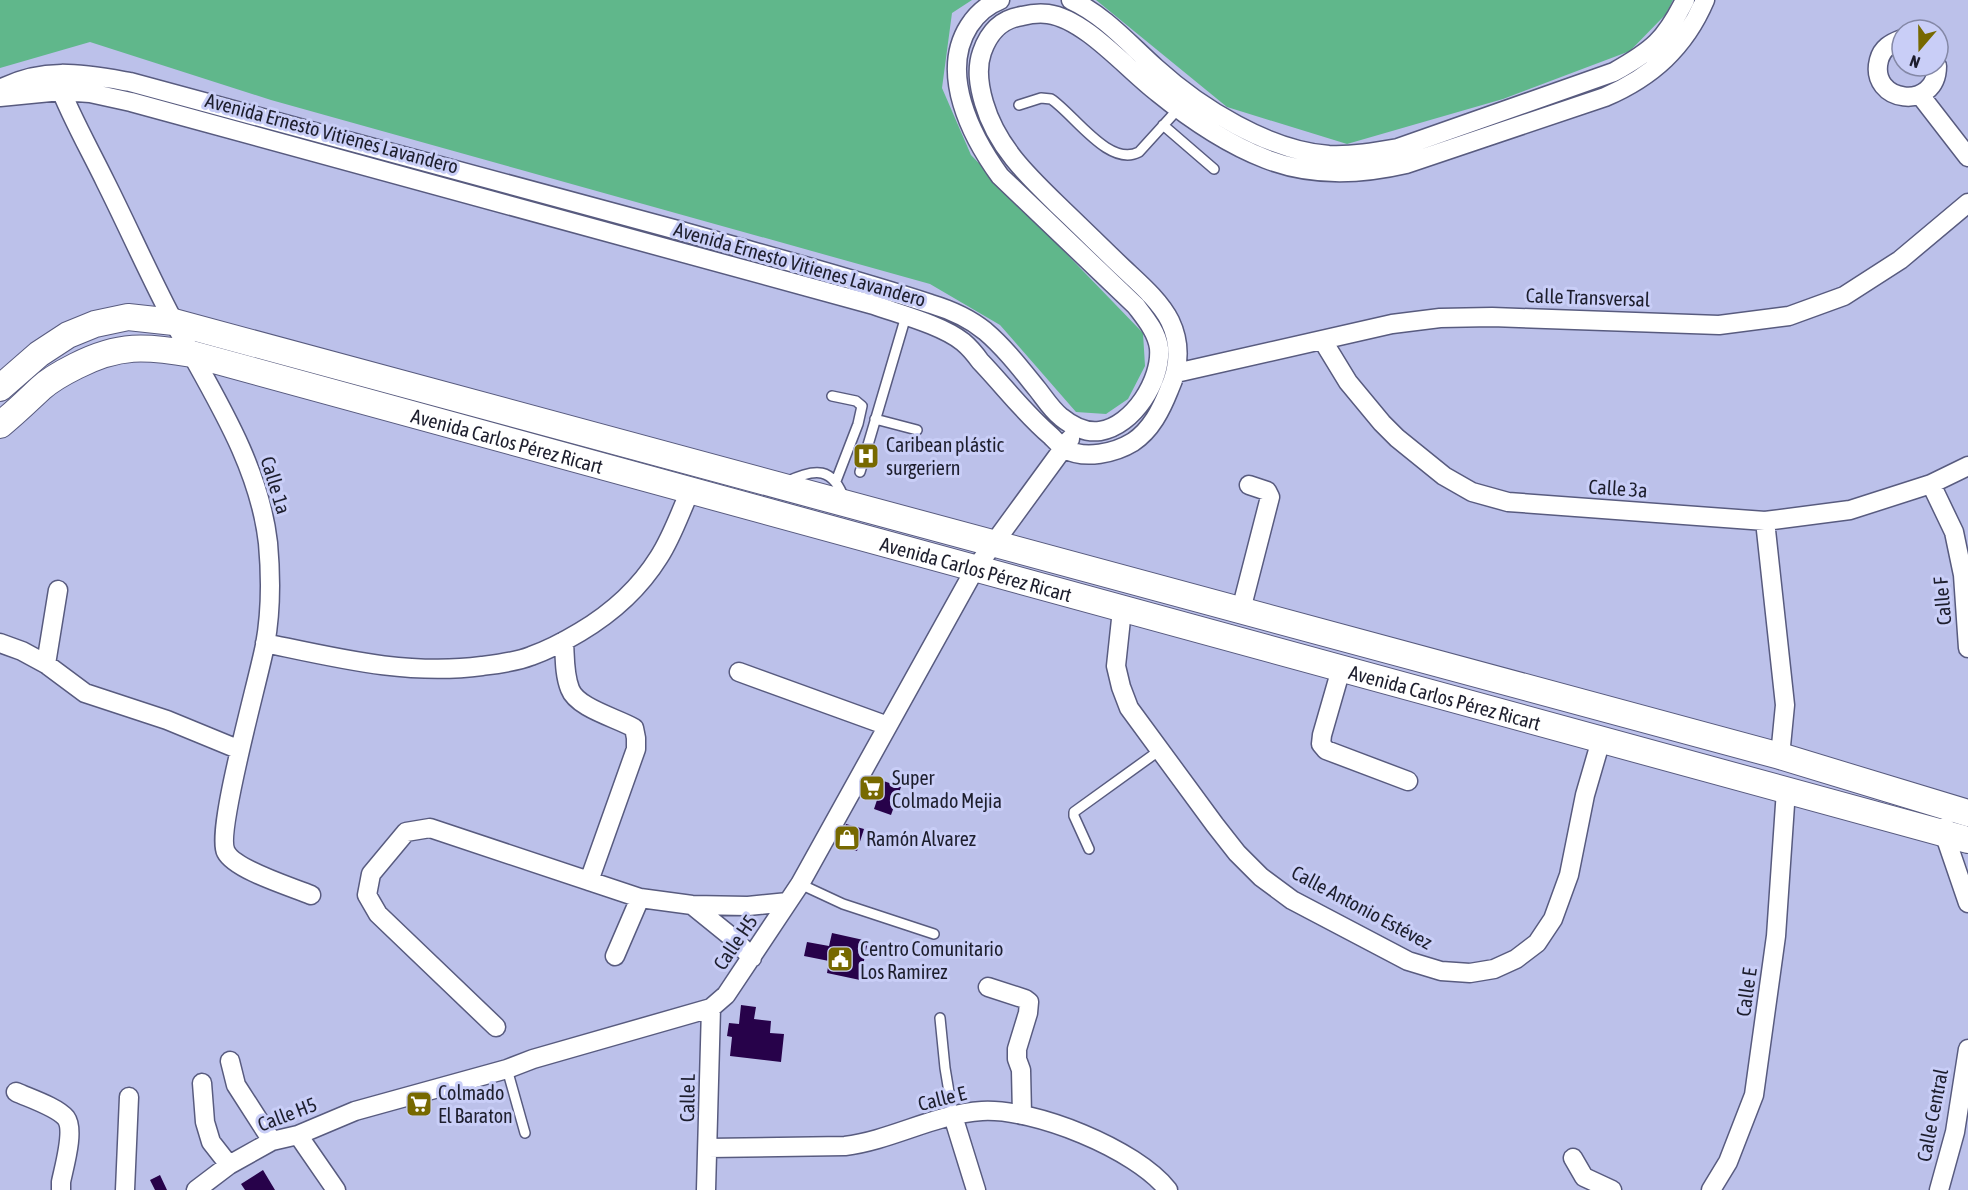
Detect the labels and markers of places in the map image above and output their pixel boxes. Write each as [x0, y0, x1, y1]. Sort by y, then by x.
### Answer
place label: Caribean plástic surgeriern [886, 433, 1005, 479]
hospital icon: Caribean plástic surgeriern [851, 441, 881, 471]
place label: Super Colmado Mejia [892, 766, 1002, 812]
supermarket icon: Super Colmado Mejia [857, 773, 887, 803]
shop icon: Ramón Alvarez [832, 823, 862, 853]
place label: Ramón Alvarez [866, 827, 976, 850]
place label: Centro Comunitario Los Ramirez [860, 937, 1003, 983]
public building icon: Centro Comunitario Los Ramirez [825, 944, 855, 974]
place label: Colmado El Baraton [438, 1081, 513, 1127]
supermarket icon: Colmado El Baraton [404, 1089, 434, 1119]

